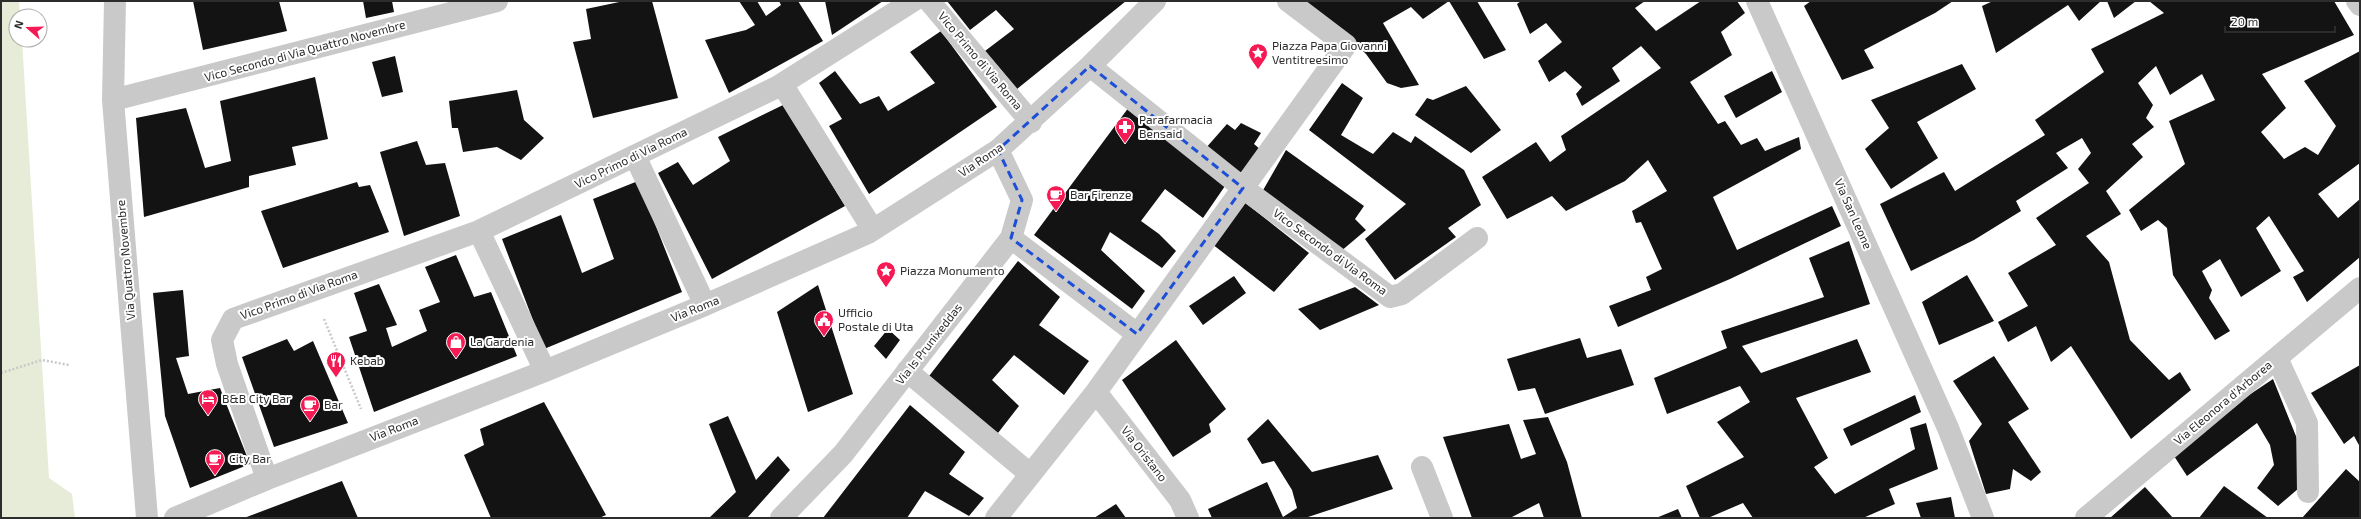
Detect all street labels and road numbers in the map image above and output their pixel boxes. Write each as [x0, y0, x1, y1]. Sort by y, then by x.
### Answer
street label: Vico Primo di Via Roma [936, 9, 1026, 112]
street label: Vico Secondo di Via Quattro Novembre [203, 16, 407, 85]
street label: Vico Primo di Via Roma [572, 124, 689, 190]
street label: Via Roma [955, 139, 1005, 179]
street label: Via San Leone [1832, 176, 1876, 251]
street label: Via Quattro Novembre [113, 199, 138, 321]
street label: Vico Secondo di Via Roma [1271, 205, 1390, 297]
street label: Vico Primo di Via Roma [238, 266, 359, 322]
street label: Via Roma [668, 292, 721, 324]
street label: Via Is Prunixeddas [892, 300, 964, 387]
street label: Via Eleonora d'Arborea [2171, 357, 2274, 447]
street label: Via Roma [367, 412, 420, 444]
street label: Via Oristano [1119, 423, 1171, 484]

